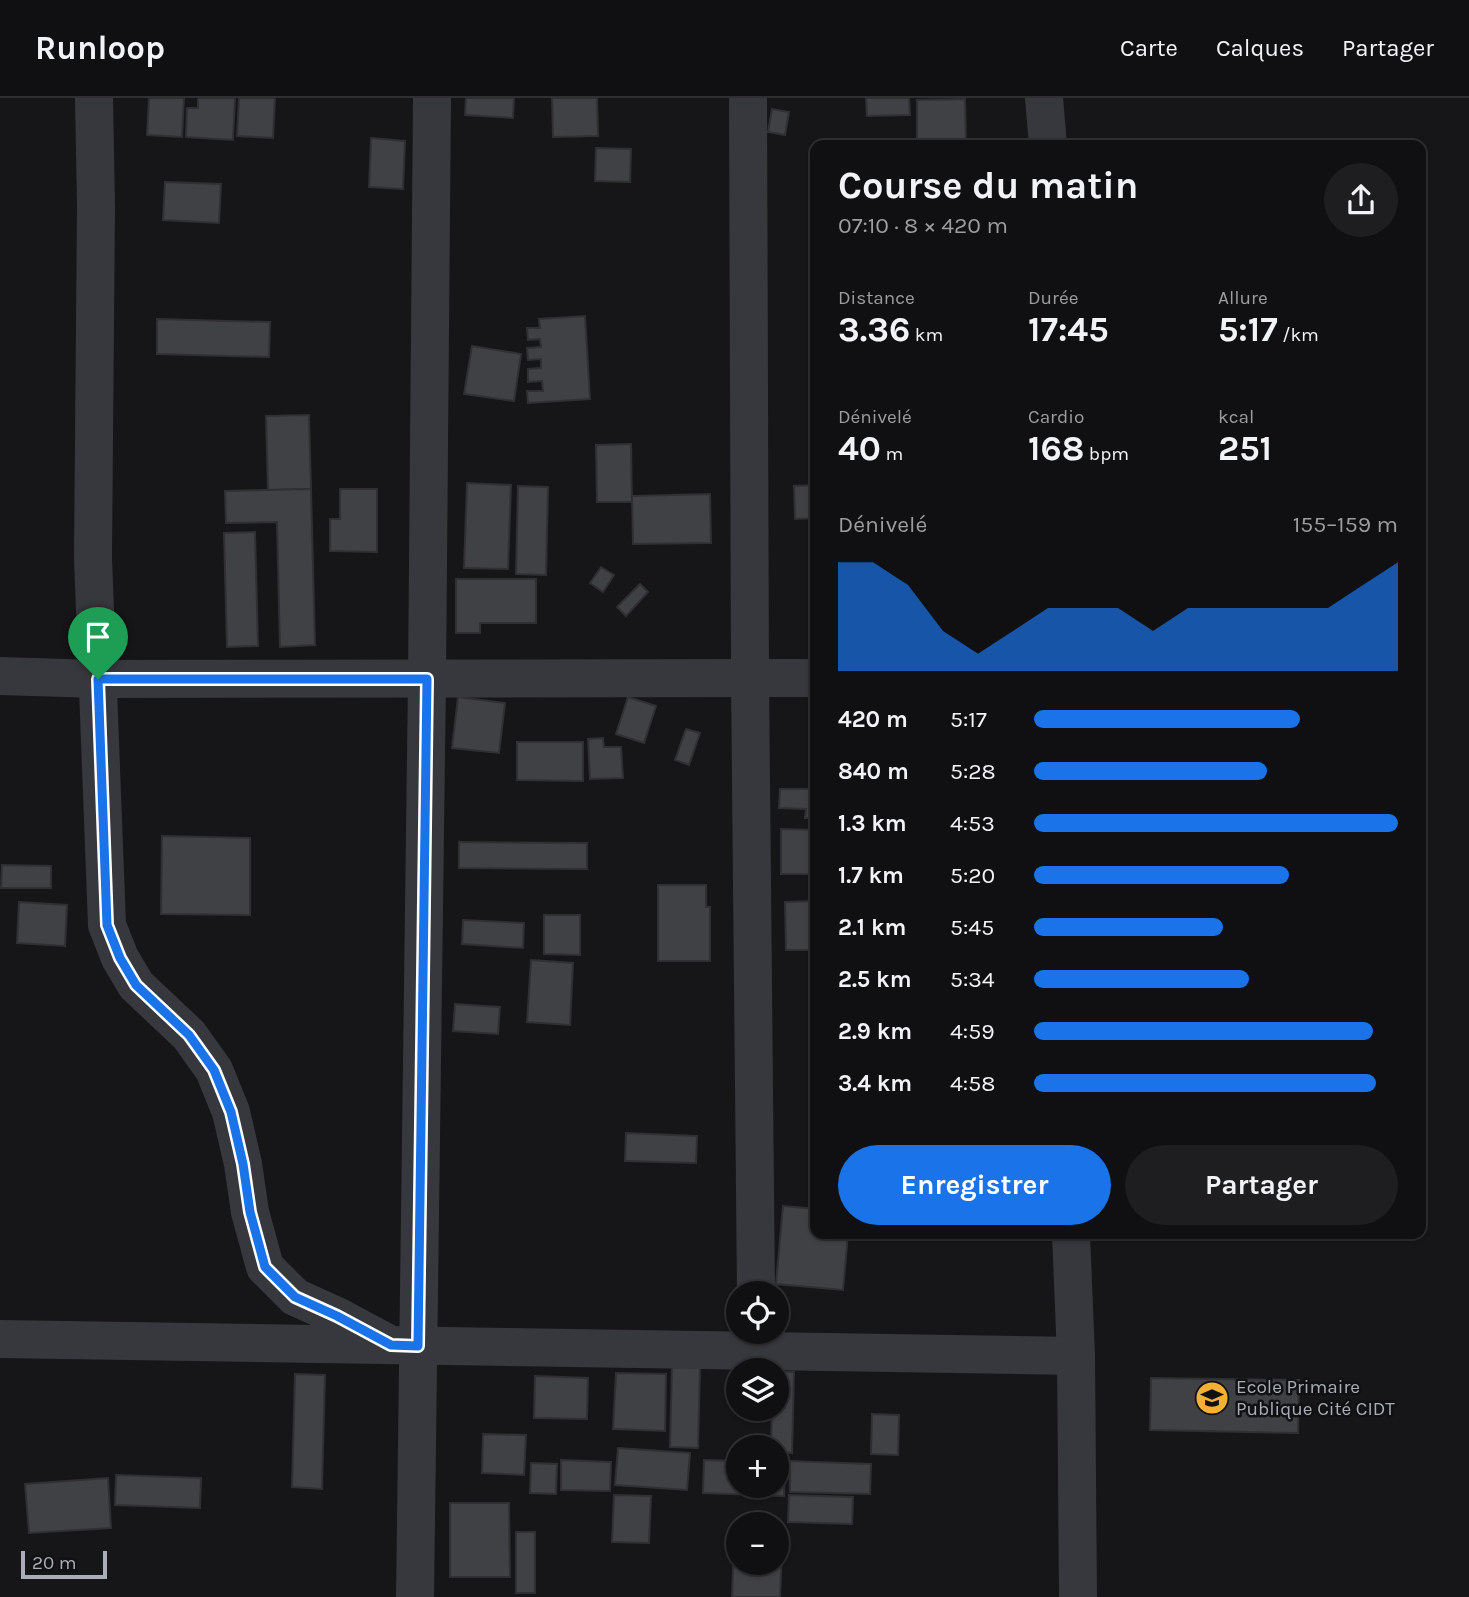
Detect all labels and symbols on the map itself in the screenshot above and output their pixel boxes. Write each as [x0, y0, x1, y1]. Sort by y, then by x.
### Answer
pin [68, 607, 128, 679]
place label: Ecole Primaire Publique Cité CIDT [1236, 1376, 1395, 1420]
school or university icon: Ecole Primaire Publique Cité CIDT [1193, 1379, 1231, 1417]
scale bar [21, 1548, 107, 1580]

